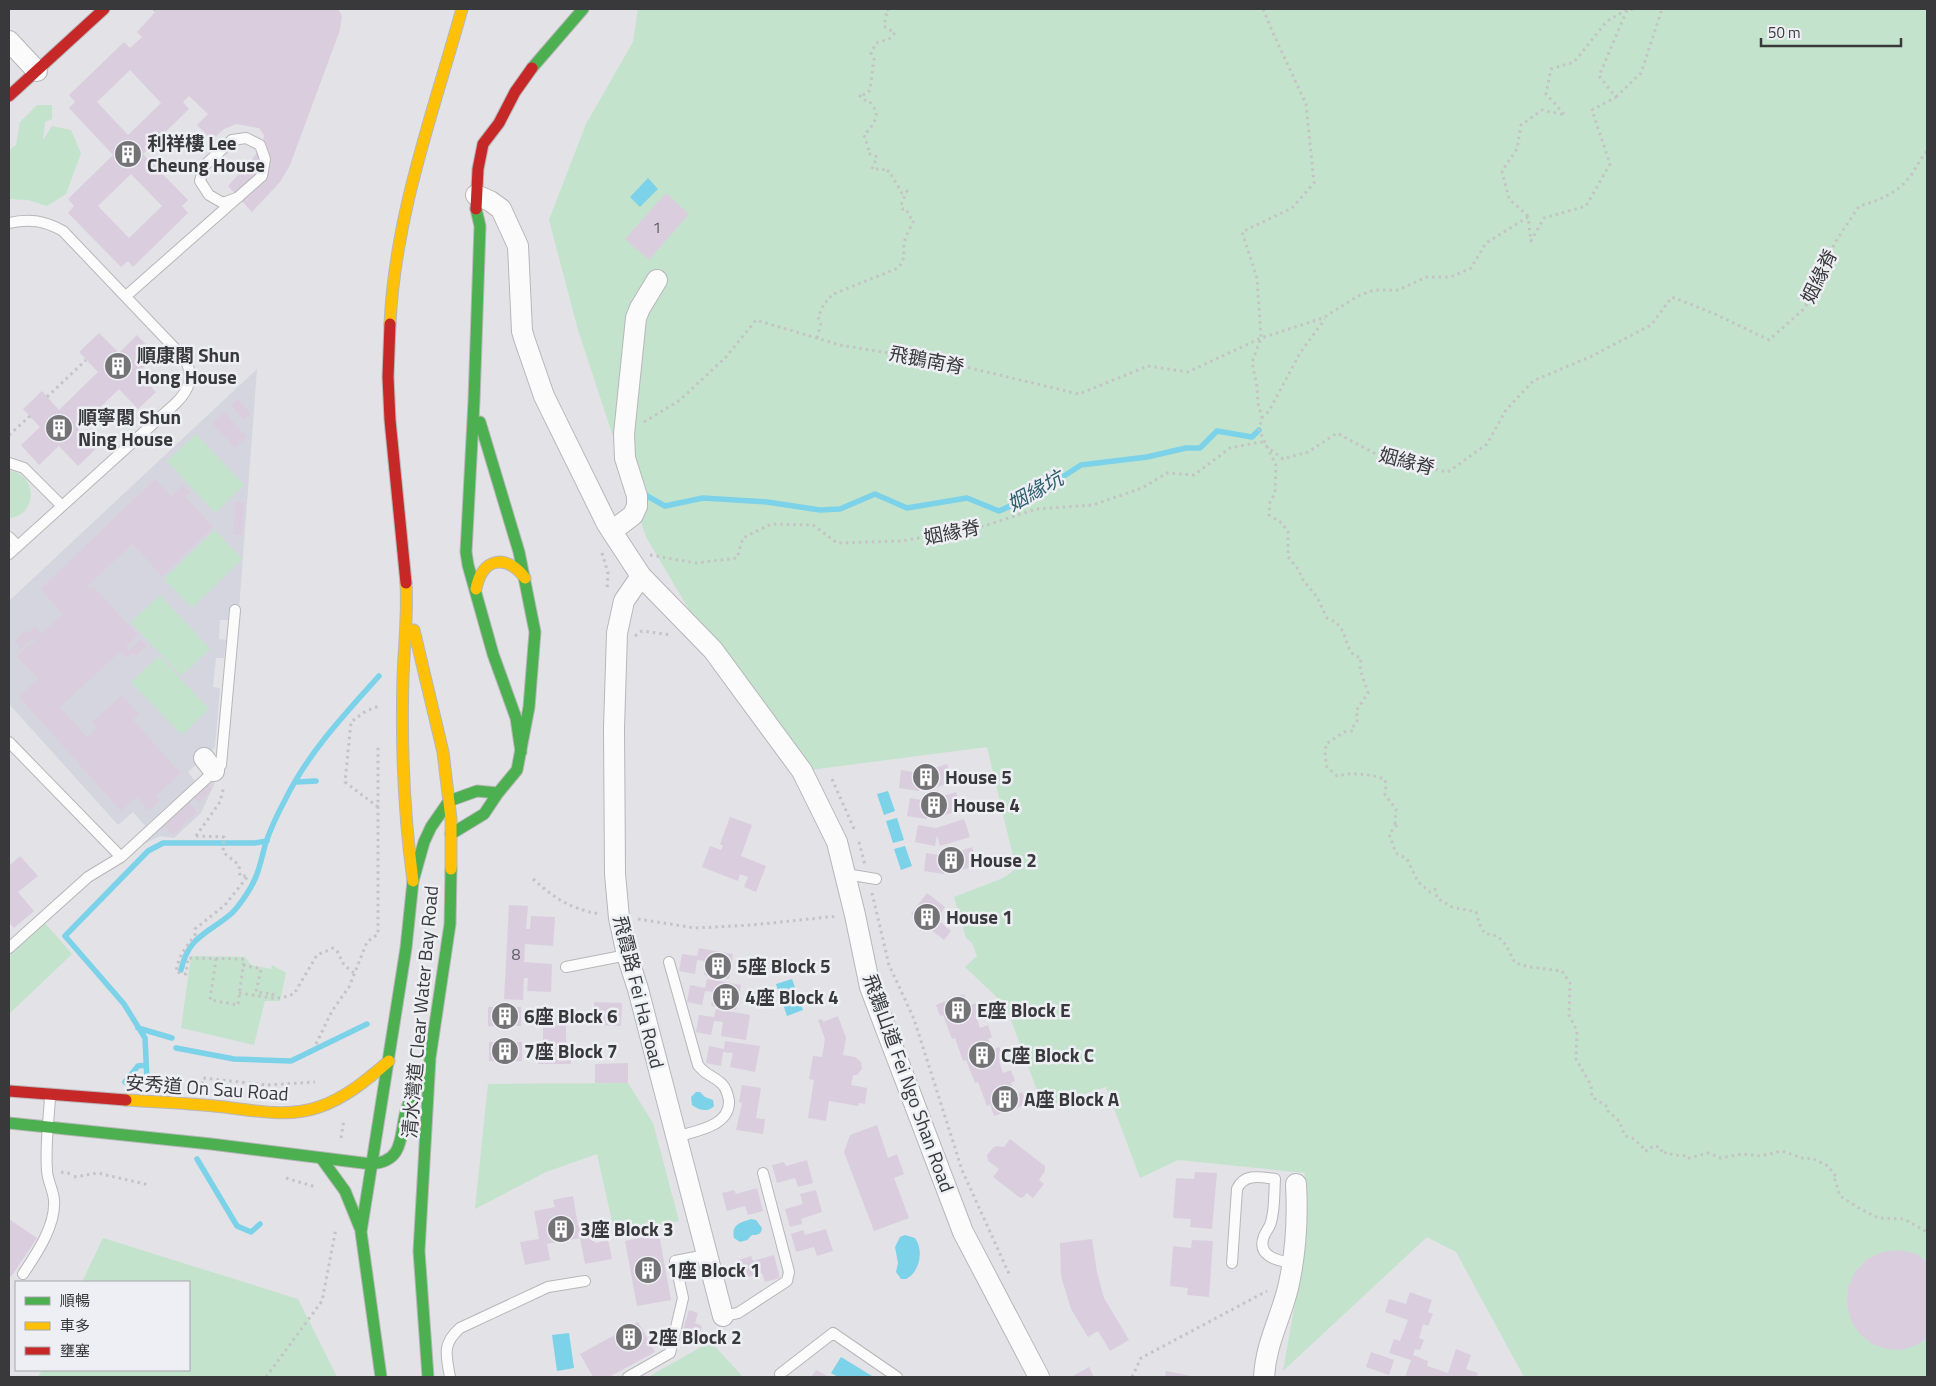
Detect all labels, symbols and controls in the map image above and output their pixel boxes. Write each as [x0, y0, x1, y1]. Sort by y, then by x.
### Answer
scale bar [1761, 15, 1901, 47]
text: 50 m [1768, 21, 1801, 44]
place label: 利祥樓 Lee Cheung House [147, 128, 265, 179]
building icon: 利祥樓 Lee Cheung House [113, 139, 143, 169]
house number: 1 [653, 215, 661, 239]
street label: 姻緣脊 [1793, 244, 1844, 308]
street label: 飛鵝南脊 [887, 338, 967, 381]
place label: 順康閣 Shun Hong House [137, 340, 240, 391]
building icon: 順康閣 Shun Hong House [103, 351, 133, 381]
place label: 順寧閣 Shun Ning House [78, 402, 181, 453]
building icon: 順寧閣 Shun Ning House [44, 413, 74, 443]
street label: 姻緣脊 [1376, 439, 1438, 482]
water label: 姻緣坑 [1001, 461, 1071, 519]
street label: 姻緣脊 [921, 512, 983, 551]
building icon: House 5 [911, 762, 941, 792]
place label: House 5 [945, 762, 1012, 791]
building icon: House 4 [919, 790, 949, 820]
place label: House 4 [953, 790, 1020, 819]
building icon: House 2 [936, 845, 966, 875]
place label: House 2 [970, 845, 1037, 874]
street label: 清水灣道 Clear Water Bay Road [394, 884, 445, 1139]
building icon: House 1 [912, 902, 942, 932]
place label: House 1 [946, 902, 1013, 931]
street label: 飛霞路 Fei Ha Road [606, 912, 672, 1071]
house number: 8 [512, 942, 521, 966]
building icon: 5座 Block 5 [703, 951, 733, 981]
place label: 5座 Block 5 [737, 951, 831, 980]
street label: 飛鵝山道 Fei Ngo Shan Road [857, 970, 962, 1196]
building icon: 4座 Block 4 [711, 982, 741, 1012]
place label: 4座 Block 4 [745, 982, 839, 1011]
building icon: E座 Block E [943, 995, 973, 1025]
place label: E座 Block E [977, 995, 1070, 1024]
building icon: 6座 Block 6 [490, 1001, 520, 1031]
place label: 6座 Block 6 [524, 1001, 618, 1030]
building icon: 7座 Block 7 [490, 1036, 520, 1066]
place label: 7座 Block 7 [524, 1036, 618, 1065]
building icon: C座 Block C [967, 1040, 997, 1070]
place label: C座 Block C [1001, 1040, 1094, 1069]
street label: 安秀道 On Sau Road [125, 1067, 290, 1108]
building icon: A座 Block A [990, 1084, 1020, 1114]
place label: A座 Block A [1024, 1084, 1120, 1113]
building icon: 3座 Block 3 [546, 1214, 576, 1244]
place label: 3座 Block 3 [580, 1214, 674, 1243]
building icon: 1座 Block 1 [633, 1255, 663, 1285]
place label: 1座 Block 1 [667, 1255, 761, 1284]
legend [15, 1281, 190, 1371]
text: 順暢 [60, 1289, 90, 1312]
text: 車多 [60, 1314, 90, 1337]
building icon: 2座 Block 2 [614, 1322, 644, 1352]
place label: 2座 Block 2 [648, 1322, 742, 1351]
text: 壅塞 [60, 1339, 90, 1362]

